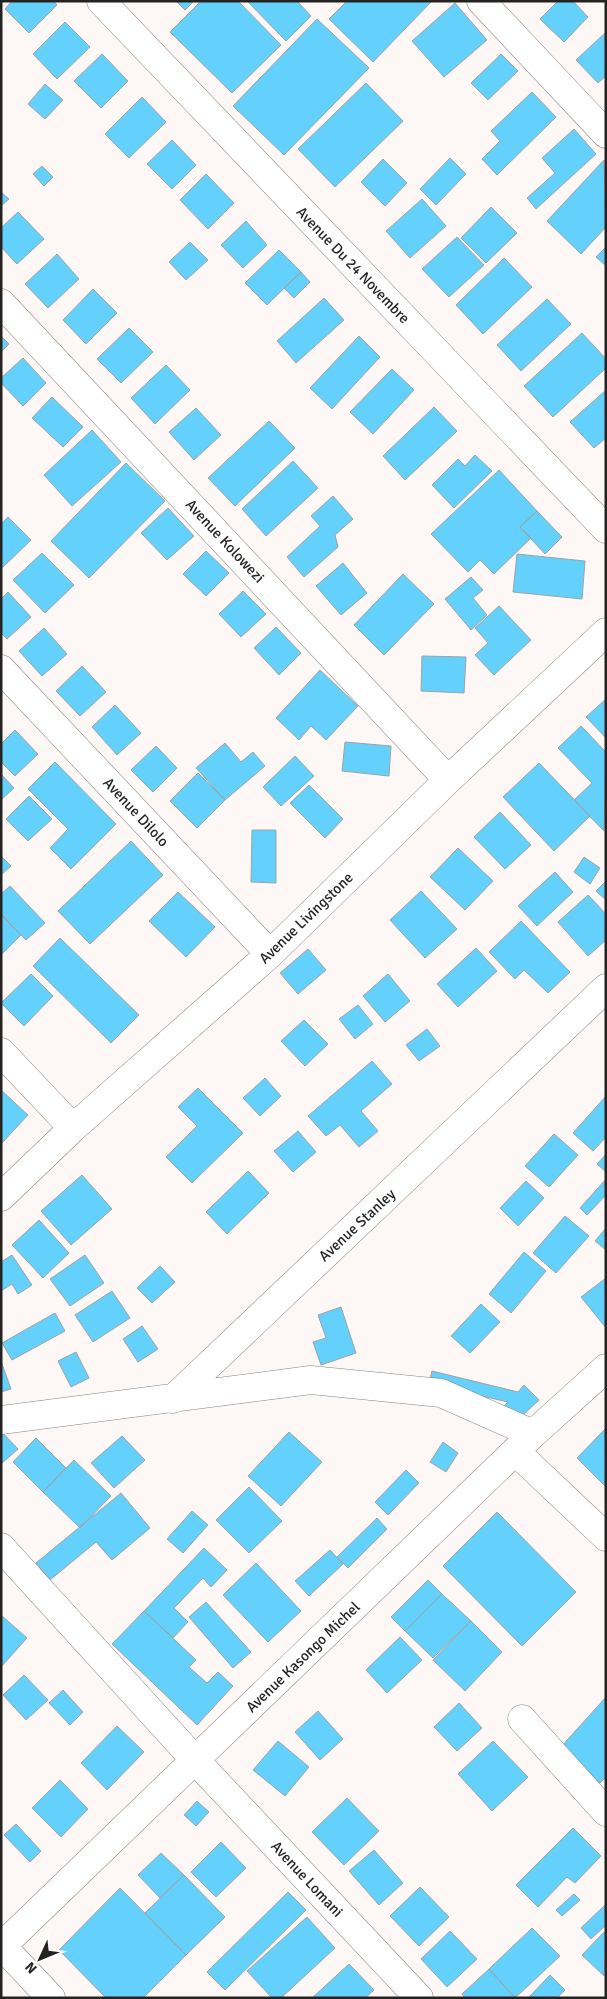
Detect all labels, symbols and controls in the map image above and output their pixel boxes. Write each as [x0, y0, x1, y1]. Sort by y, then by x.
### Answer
street label: Avenue Du 24 Novembre [292, 203, 414, 327]
street label: Avenue Kolowezi [182, 496, 268, 586]
street label: Avenue Dilolo [99, 774, 173, 850]
street label: Avenue Livingstone [255, 869, 357, 967]
street label: Avenue Stanley [315, 1185, 399, 1265]
street label: Avenue Kasongo Michel [242, 1598, 364, 1716]
street label: Avenue Lomani [267, 1837, 347, 1921]
north arrow [15, 1934, 65, 1984]
text: N [22, 1958, 41, 1977]

